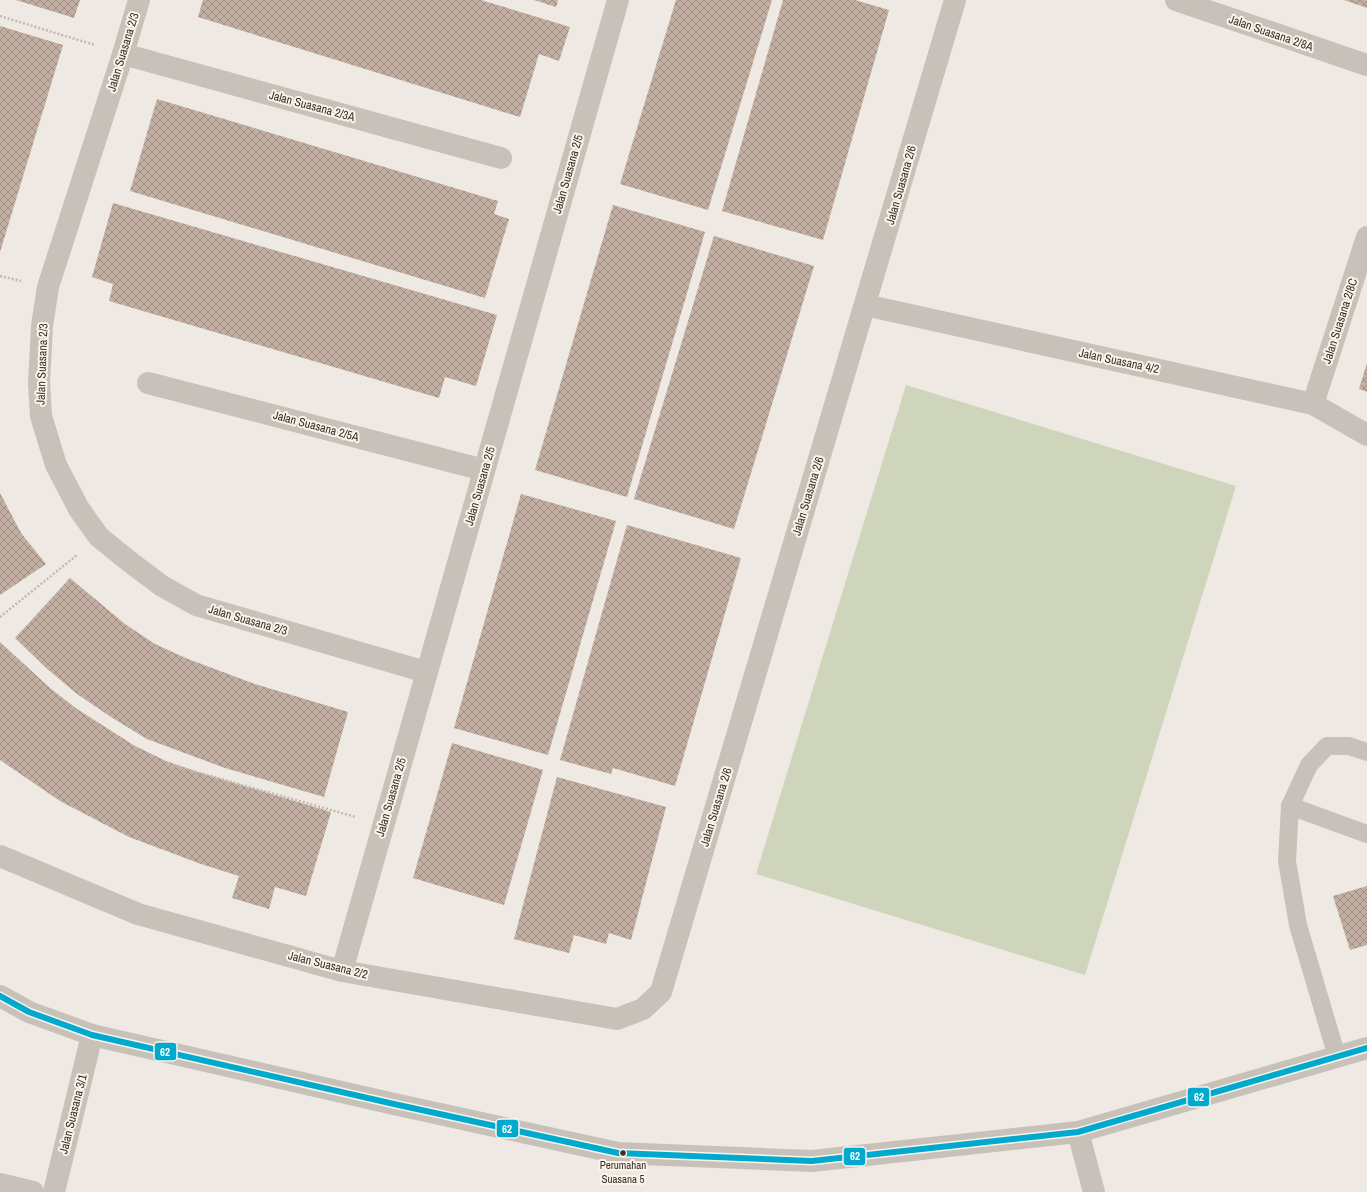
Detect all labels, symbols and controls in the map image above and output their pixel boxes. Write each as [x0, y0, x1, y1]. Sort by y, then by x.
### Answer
street label: Jalan Suasana 2/3 [103, 11, 143, 93]
street label: Jalan Suasana 2/8A [1227, 11, 1316, 55]
street label: Jalan Suasana 2/3A [267, 87, 357, 125]
street label: Jalan Suasana 2/5 [549, 132, 587, 215]
street label: Jalan Suasana 2/6 [882, 144, 920, 226]
street label: Jalan Suasana 2/8C [1319, 276, 1361, 366]
street label: Jalan Suasana 2/3 [33, 323, 51, 405]
street label: Jalan Suasana 4/2 [1077, 345, 1161, 377]
street label: Jalan Suasana 2/5A [271, 407, 361, 445]
street label: Jalan Suasana 2/5 [461, 444, 499, 527]
street label: Jalan Suasana 2/6 [788, 455, 828, 537]
street label: Jalan Suasana 2/3 [207, 601, 289, 639]
street label: Jalan Suasana 2/5 [372, 755, 410, 838]
street label: Jalan Suasana 2/6 [696, 766, 736, 848]
street label: Jalan Suasana 2/2 [287, 947, 369, 983]
line badge: 62 [154, 1042, 177, 1061]
text: 62 [160, 1045, 170, 1059]
street label: Jalan Suasana 3/1 [55, 1072, 91, 1155]
line badge: 62 [1187, 1087, 1210, 1107]
text: 62 [1194, 1090, 1204, 1104]
line badge: 62 [496, 1119, 519, 1138]
text: 62 [502, 1122, 512, 1136]
line badge: 62 [843, 1147, 866, 1166]
marker: Perumahan Suasana 5 [618, 1148, 628, 1158]
text: 62 [850, 1149, 860, 1163]
place label: Perumahan Suasana 5 [600, 1158, 646, 1186]

